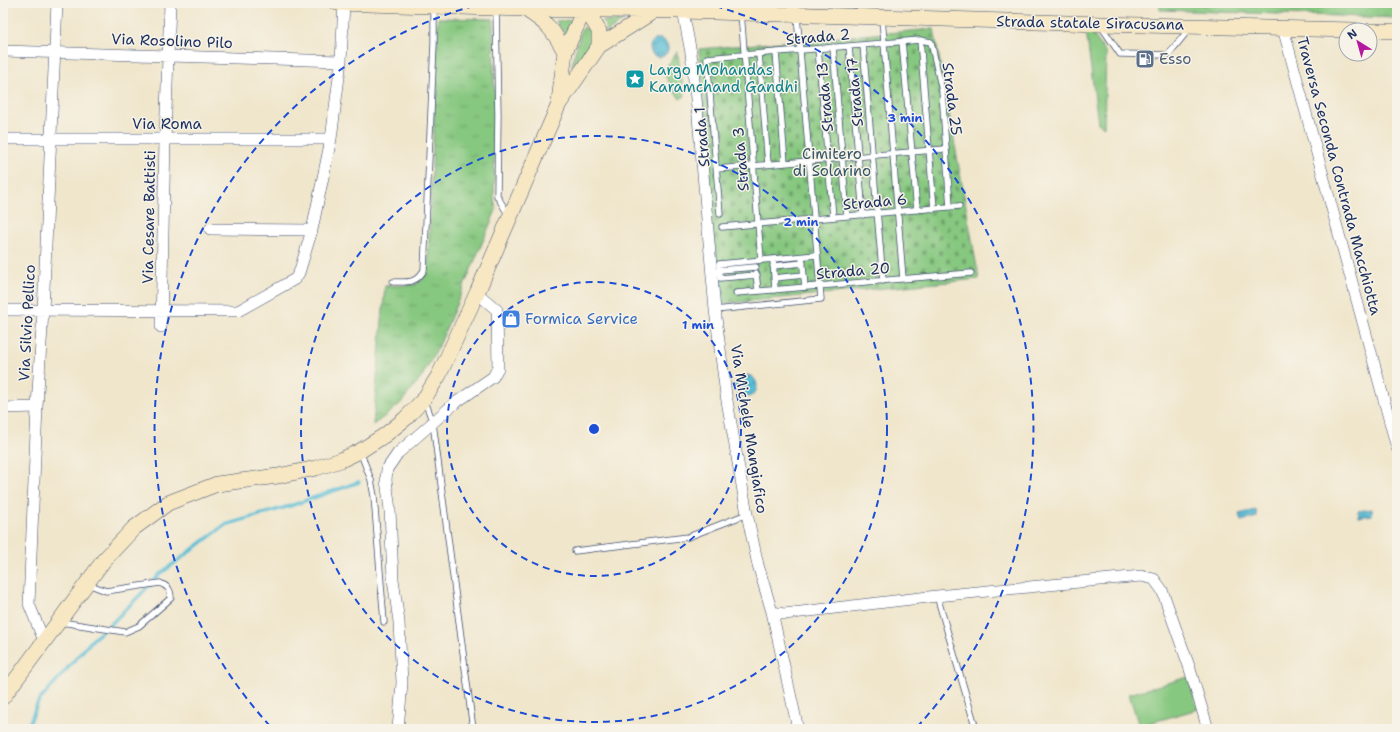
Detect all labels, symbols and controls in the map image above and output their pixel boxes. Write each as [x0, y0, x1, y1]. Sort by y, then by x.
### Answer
street label: Strada statale Siracusana [996, 11, 1185, 35]
north arrow [1338, 22, 1378, 62]
street label: Strada 2 [785, 24, 851, 50]
text: N [1344, 26, 1361, 43]
street label: Via Rosolino Pilo [111, 29, 233, 53]
street label: Traversa Seconda Contrada Macchiotta [1292, 35, 1386, 318]
fuel station icon: Esso [1134, 48, 1156, 70]
place label: Esso [1159, 49, 1191, 69]
street label: Strada 17 [842, 56, 868, 128]
place label: Largo Mohandas Karamchand Gandhi [649, 60, 798, 97]
street label: Strada 13 [812, 61, 838, 133]
street label: Strada 25 [938, 61, 966, 137]
place icon: Largo Mohandas Karamchand Gandhi [624, 68, 646, 90]
street label: Strada 1 [689, 106, 715, 168]
text: 3 min [888, 110, 923, 126]
street label: Via Roma [132, 114, 203, 134]
street label: Strada 3 [728, 126, 754, 192]
park label: Cimitero di Solarino [793, 144, 871, 181]
street label: Via Cesare Battisti [138, 150, 160, 284]
street label: Strada 6 [842, 189, 908, 215]
text: 2 min [784, 214, 819, 230]
street label: Strada 20 [815, 258, 891, 284]
street label: Via Silvio Pellico [14, 264, 40, 382]
shop icon: Formica Service [500, 308, 522, 330]
place label: Formica Service [525, 309, 638, 329]
text: 1 min [682, 317, 714, 333]
street label: Via Michele Mangiafico [726, 343, 772, 515]
centre of rings [587, 422, 601, 436]

